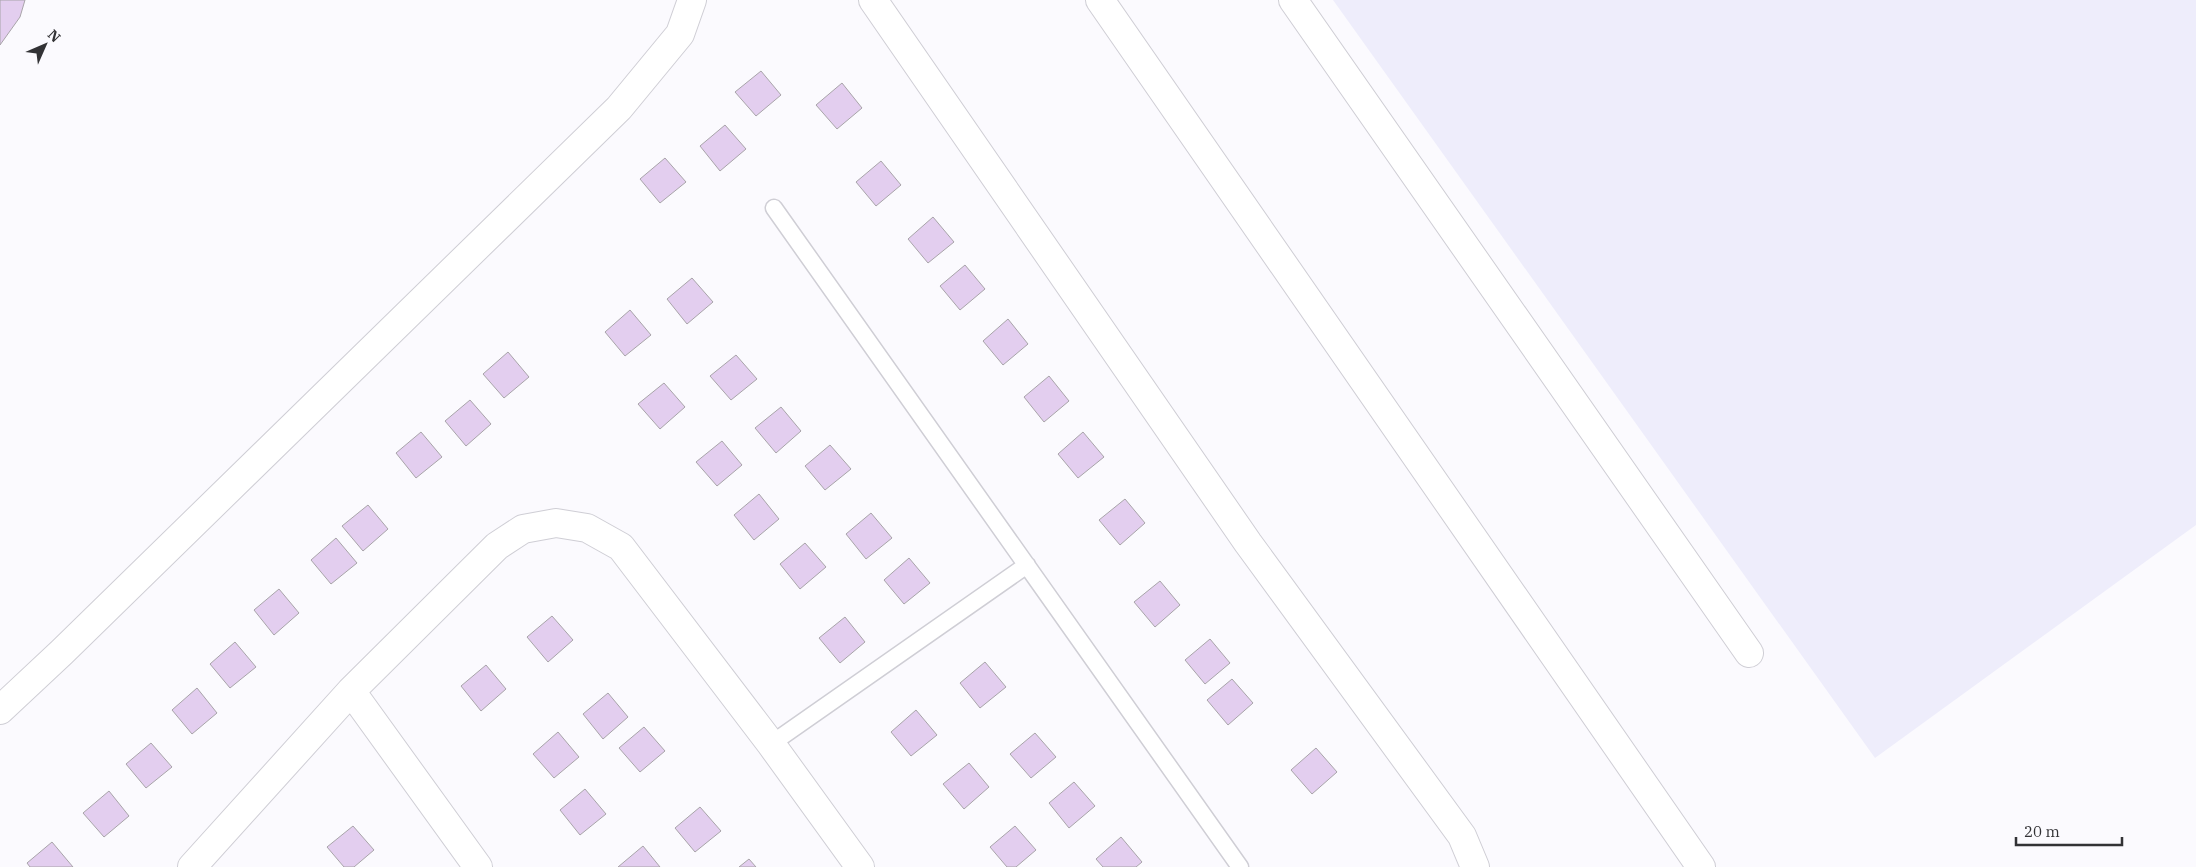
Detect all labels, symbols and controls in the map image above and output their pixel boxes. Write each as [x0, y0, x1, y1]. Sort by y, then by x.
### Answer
north arrow [20, 20, 70, 70]
text: N [44, 26, 64, 46]
scale bar [2016, 814, 2122, 846]
text: 20 m [2024, 822, 2060, 841]

